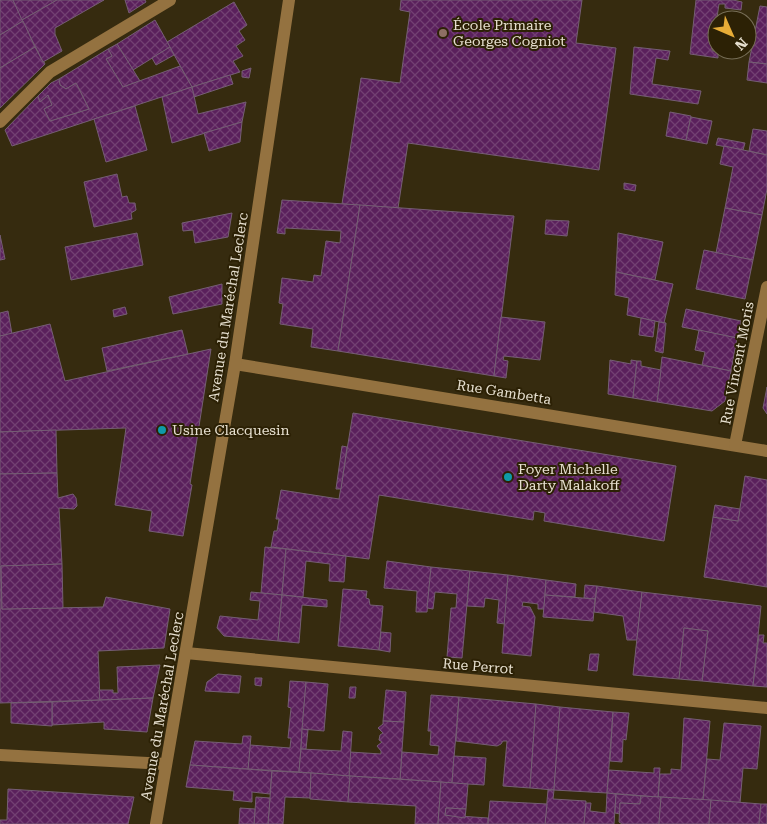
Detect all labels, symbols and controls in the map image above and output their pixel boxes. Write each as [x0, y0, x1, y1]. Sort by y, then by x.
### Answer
north arrow [707, 10, 757, 60]
place label: École Primaire Georges Cogniot [453, 17, 565, 49]
marker: École Primaire Georges Cogniot [437, 27, 449, 39]
text: N [732, 35, 751, 54]
street label: Avenue du Maréchal Leclerc [205, 211, 251, 403]
street label: Rue Vincent Moris [717, 300, 757, 426]
street label: Rue Gambetta [456, 377, 553, 407]
place label: Usine Clacquesin [172, 422, 290, 438]
marker: Usine Clacquesin [156, 424, 168, 436]
place label: Foyer Michelle Darty Malakoff [518, 461, 620, 493]
marker: Foyer Michelle Darty Malakoff [502, 471, 514, 483]
street label: Avenue du Maréchal Leclerc [138, 610, 187, 802]
street label: Rue Perrot [442, 655, 514, 677]

